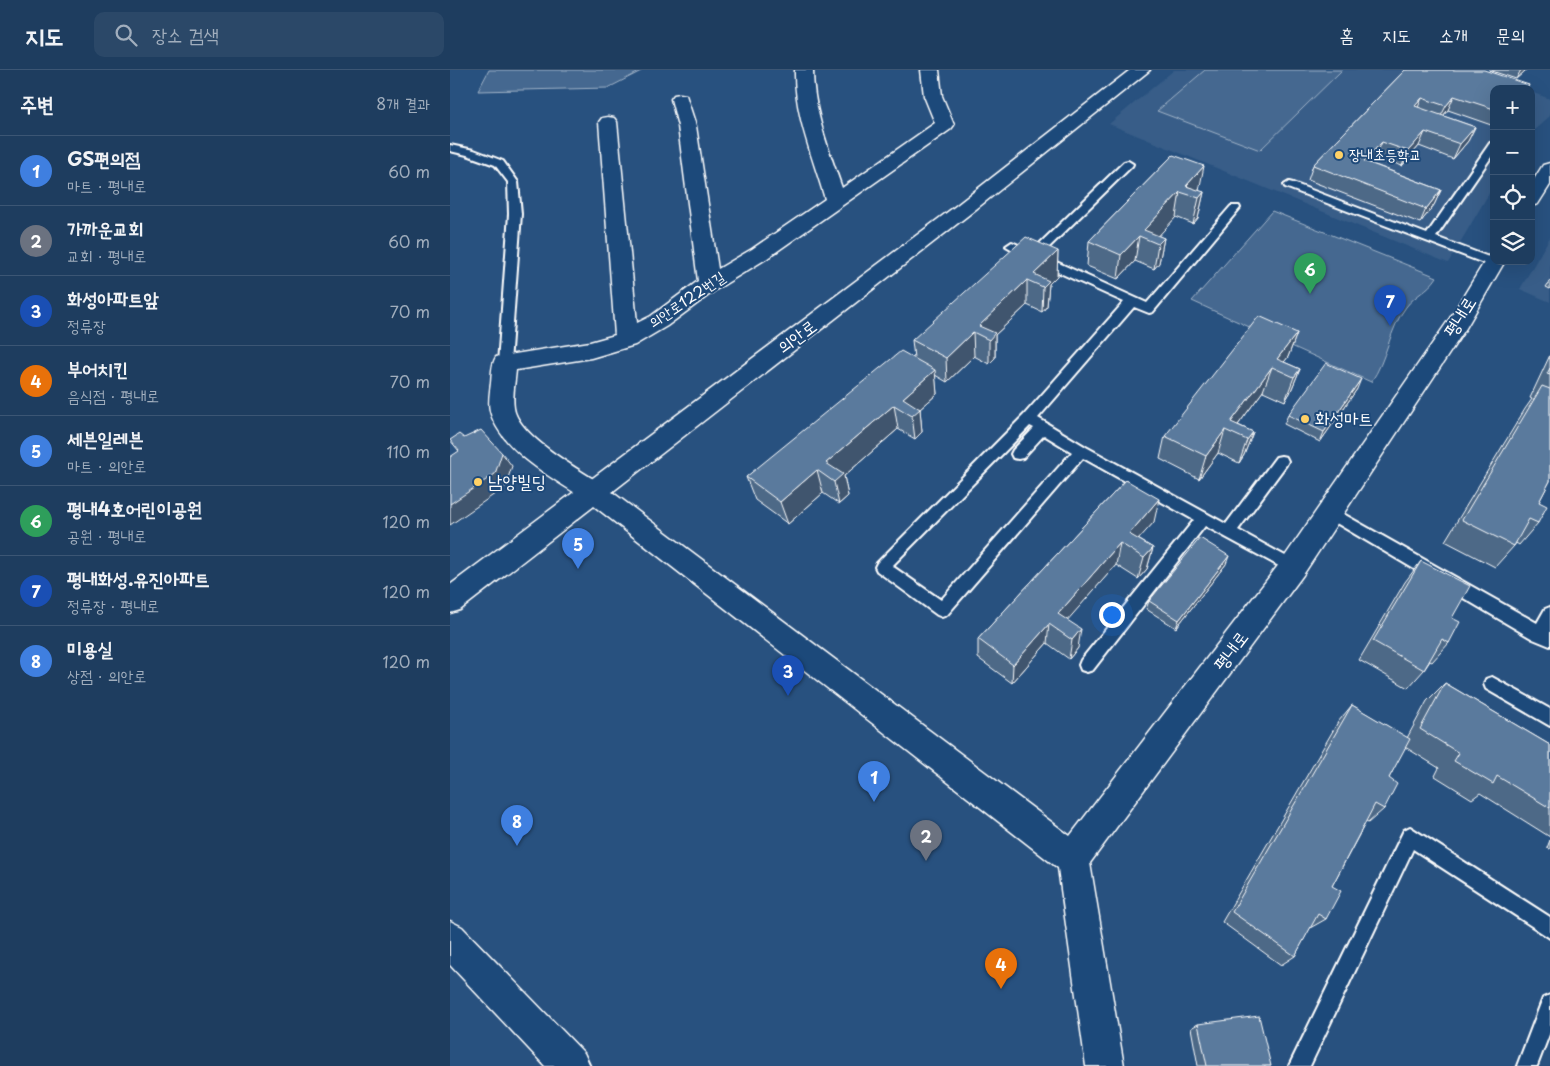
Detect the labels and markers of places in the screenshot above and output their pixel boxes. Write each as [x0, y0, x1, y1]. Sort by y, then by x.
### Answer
place label: 장내초등학교 [1349, 142, 1421, 165]
marker: 장내초등학교 [1333, 149, 1345, 161]
pin: 6 [1294, 253, 1326, 294]
pin: 7 [1374, 285, 1406, 326]
place label: 화성마트 [1315, 404, 1373, 431]
marker: 화성마트 [1299, 413, 1311, 425]
place label: 남양빌딩 [488, 467, 546, 494]
marker: 남양빌딩 [472, 476, 484, 488]
pin: 5 [562, 528, 594, 569]
pin: 3 [772, 655, 804, 696]
pin: 1 [858, 761, 890, 802]
pin: 8 [501, 805, 533, 846]
pin: 2 [910, 820, 942, 861]
pin: 4 [985, 948, 1017, 989]

